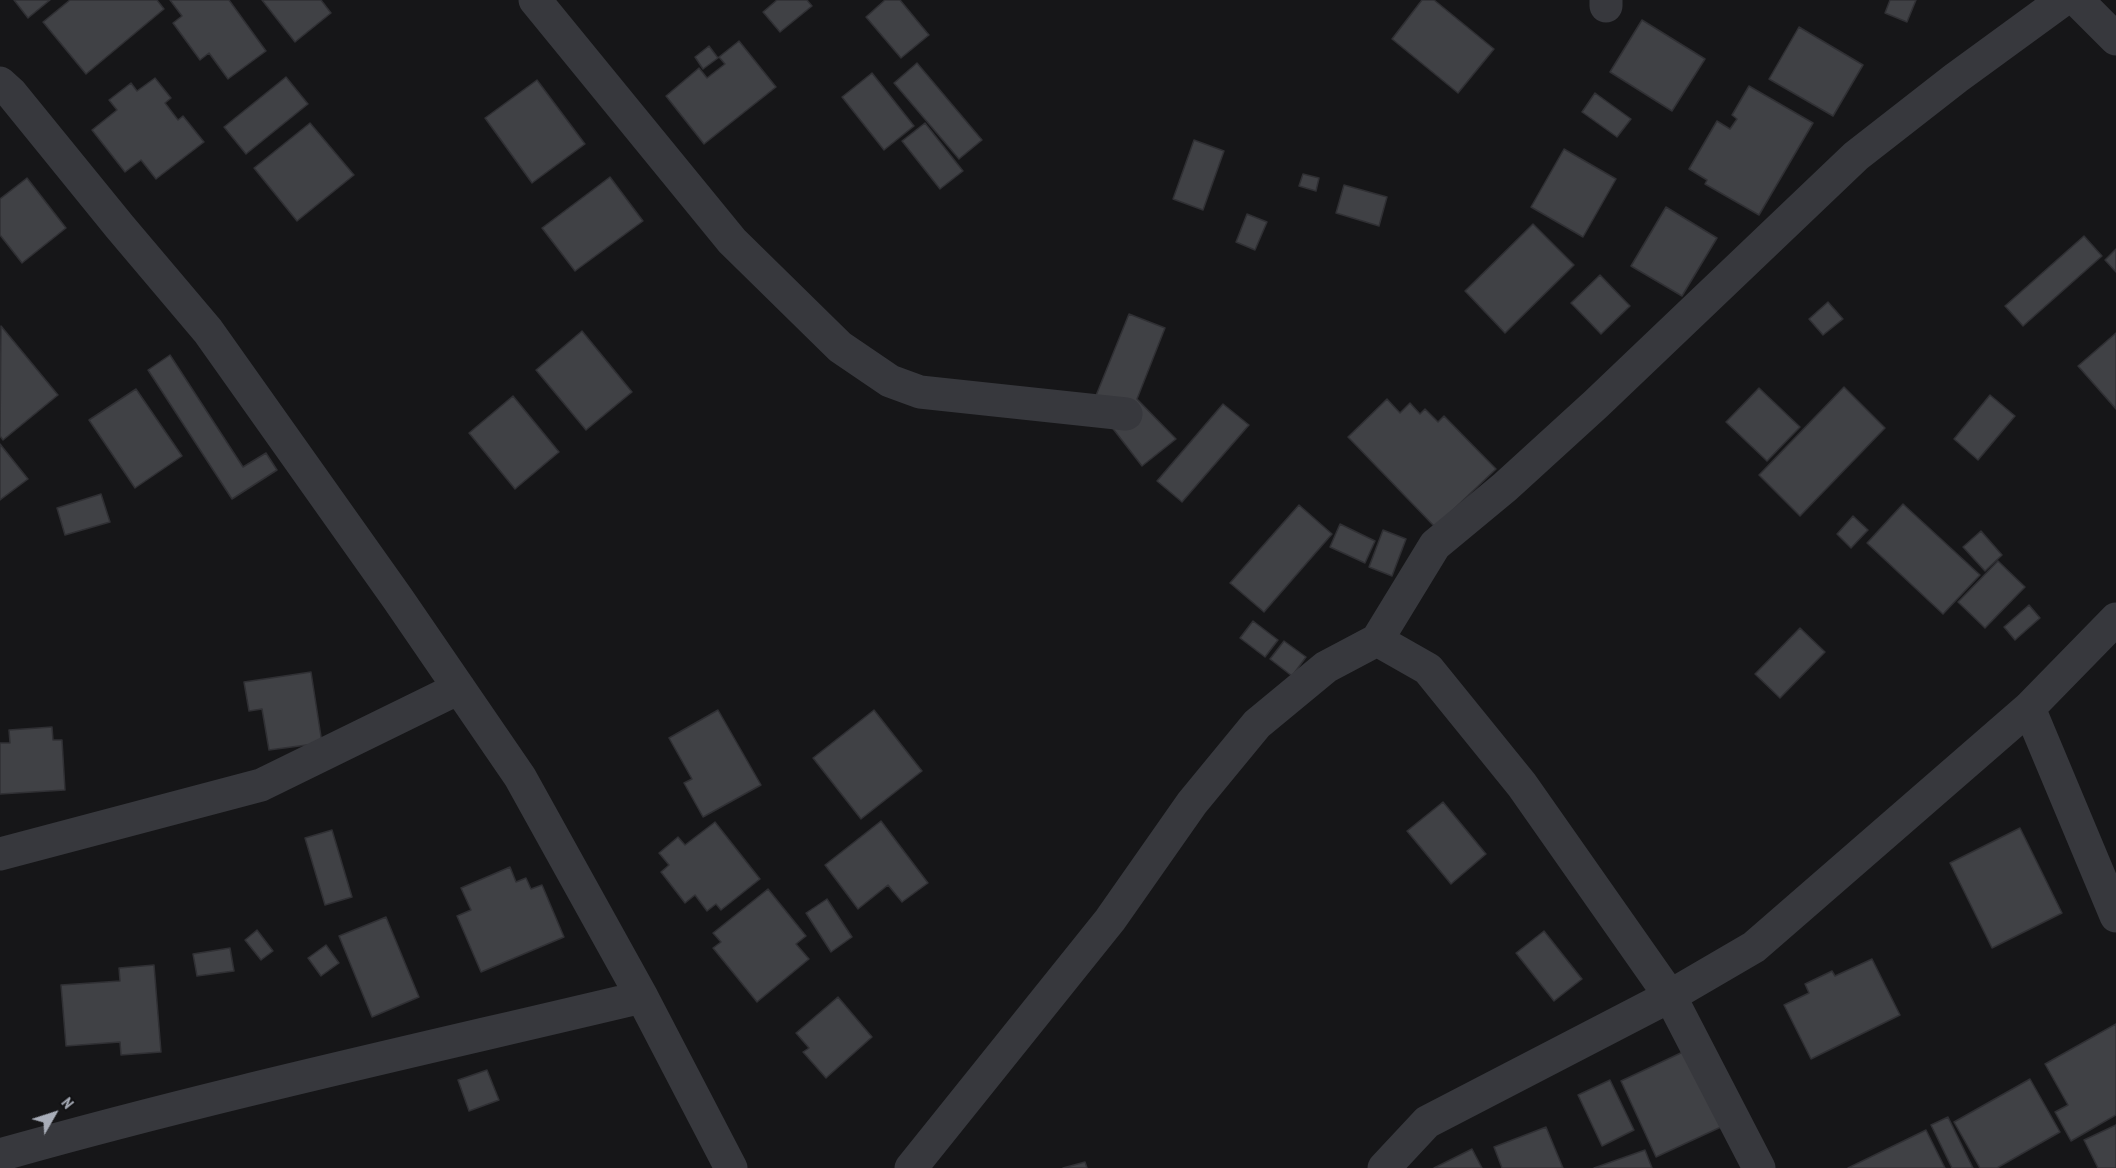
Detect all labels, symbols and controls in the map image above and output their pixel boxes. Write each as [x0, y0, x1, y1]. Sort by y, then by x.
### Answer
north arrow [24, 1084, 84, 1144]
text: N [57, 1093, 78, 1112]

